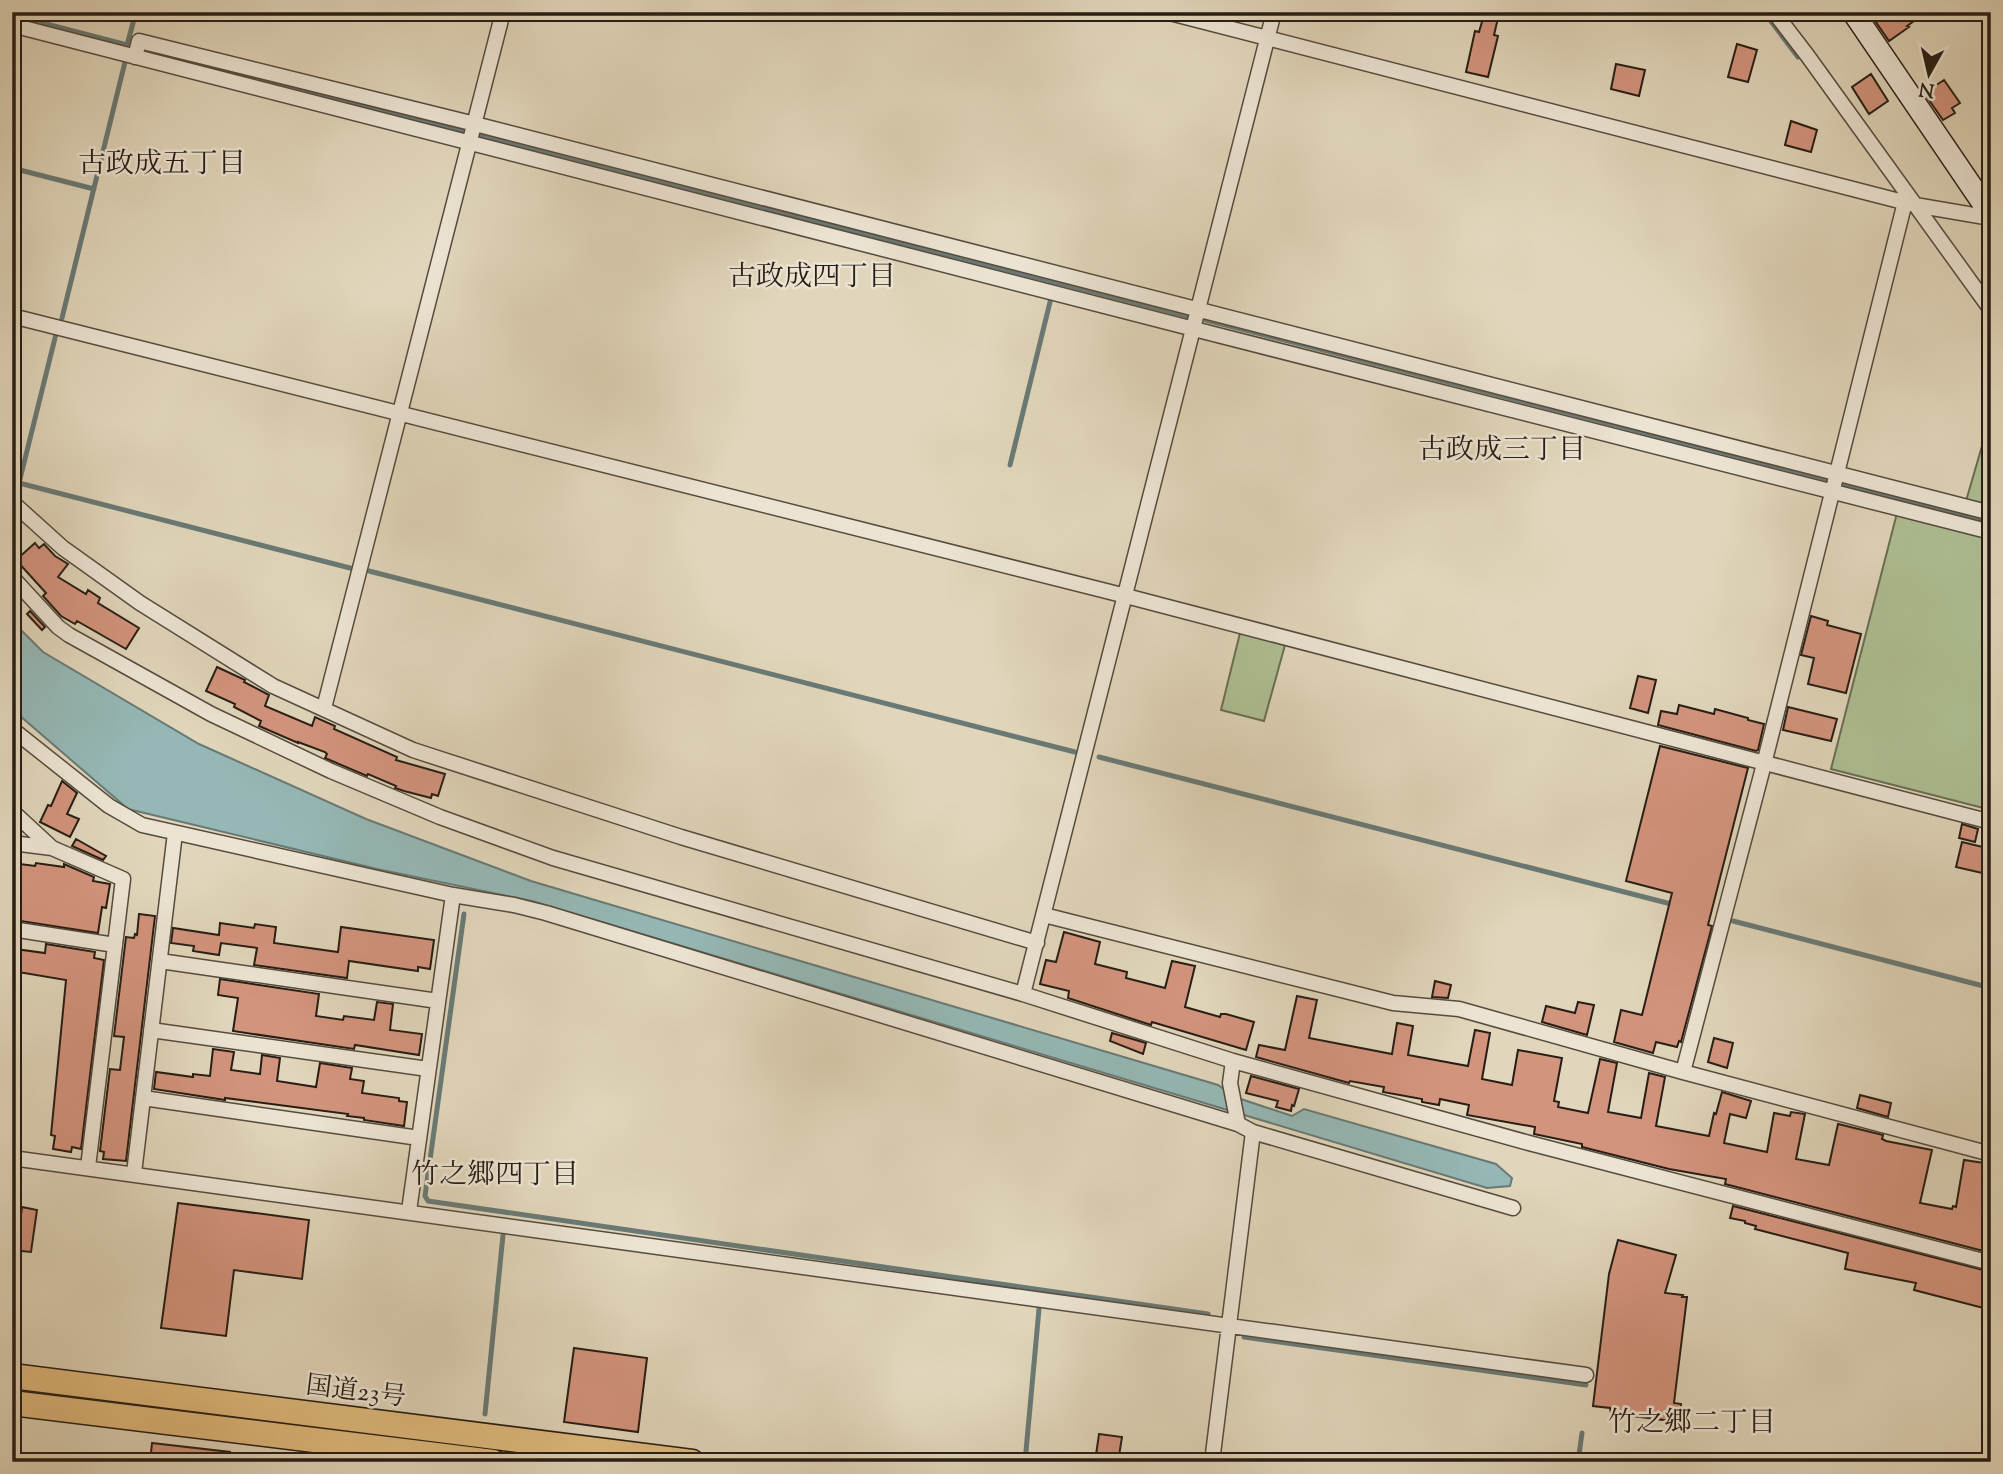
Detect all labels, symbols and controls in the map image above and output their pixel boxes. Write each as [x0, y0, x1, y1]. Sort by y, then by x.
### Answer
north arrow [1895, 38, 1965, 108]
text: N [1918, 74, 1936, 103]
district label: 古政成五丁目 [78, 145, 246, 185]
district label: 古政成四丁目 [728, 258, 896, 298]
district label: 古政成三丁目 [1418, 431, 1586, 471]
district label: 竹之郷四丁目 [411, 1156, 579, 1196]
street label: 国道23号 [303, 1368, 408, 1417]
district label: 竹之郷二丁目 [1608, 1404, 1776, 1444]

